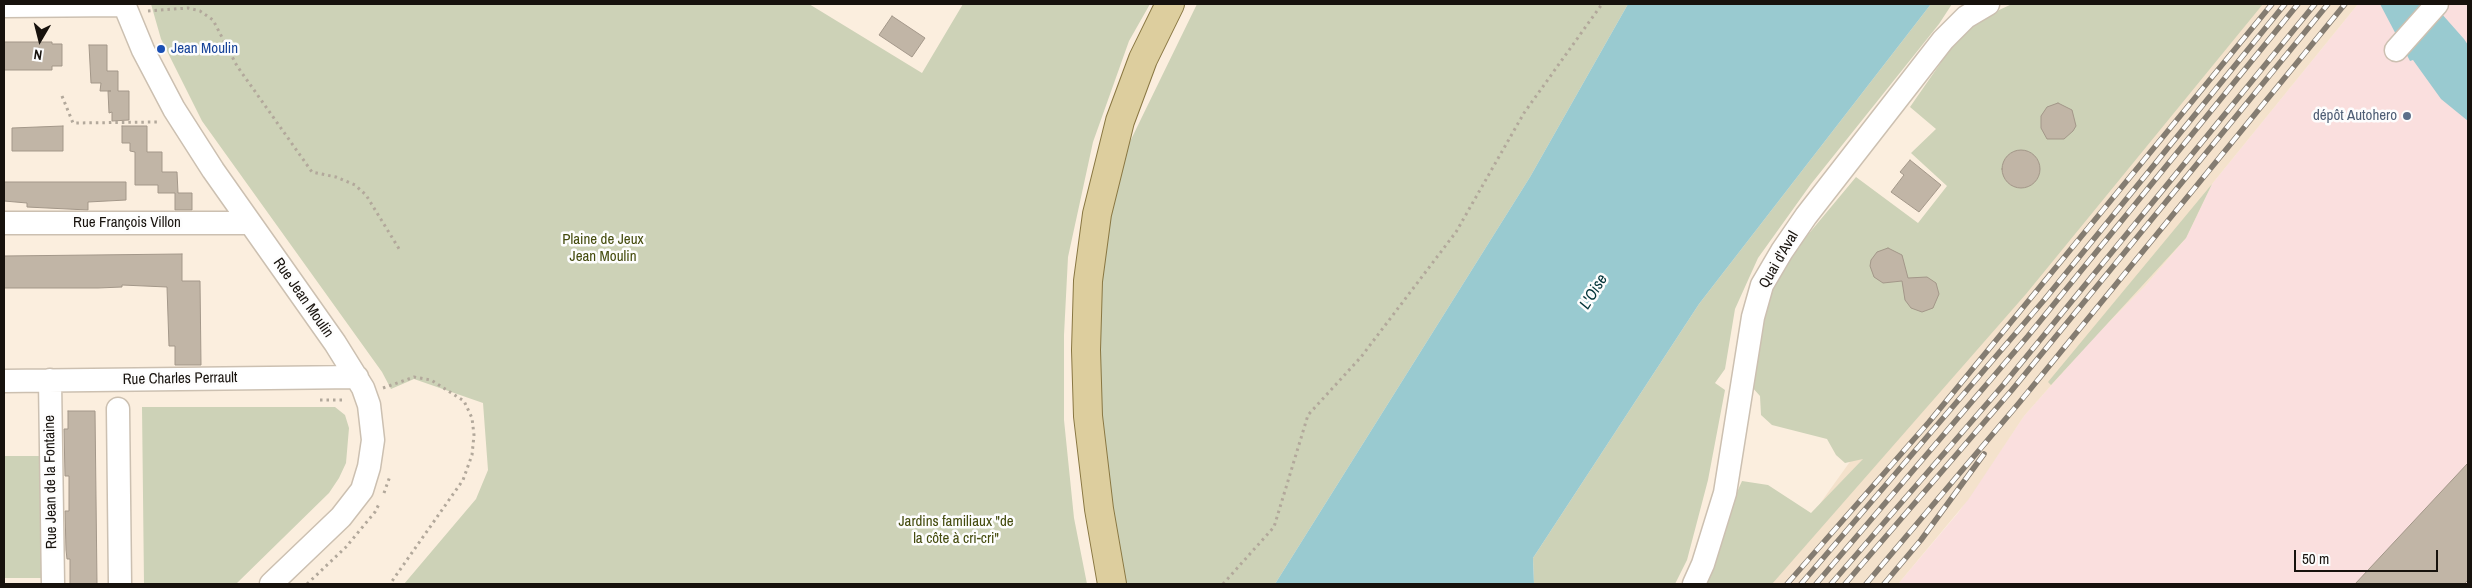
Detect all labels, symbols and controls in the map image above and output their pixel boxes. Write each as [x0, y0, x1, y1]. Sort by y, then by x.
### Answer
north arrow [15, 15, 65, 65]
place label: Jean Moulin [171, 40, 238, 58]
marker: Jean Moulin [155, 43, 167, 55]
text: N [33, 45, 43, 64]
place label: dépôt Autohero [2313, 107, 2397, 125]
marker: dépôt Autohero [2401, 110, 2413, 122]
street label: Rue François Villon [73, 214, 181, 232]
street label: Quai d'Aval [1755, 228, 1803, 292]
park label: Plaine de Jeux Jean Moulin [562, 231, 644, 266]
street label: Rue Jean Moulin [269, 255, 337, 341]
water label: L'Oise [1576, 271, 1612, 313]
street label: Rue Charles Perrault [122, 369, 238, 389]
street label: Rue Jean de la Fontaine [41, 415, 61, 549]
park label: Jardins familiaux "de la côte à cri-cri" [898, 513, 1014, 548]
scale bar [2297, 540, 2441, 572]
text: 50 m [2302, 548, 2329, 569]

